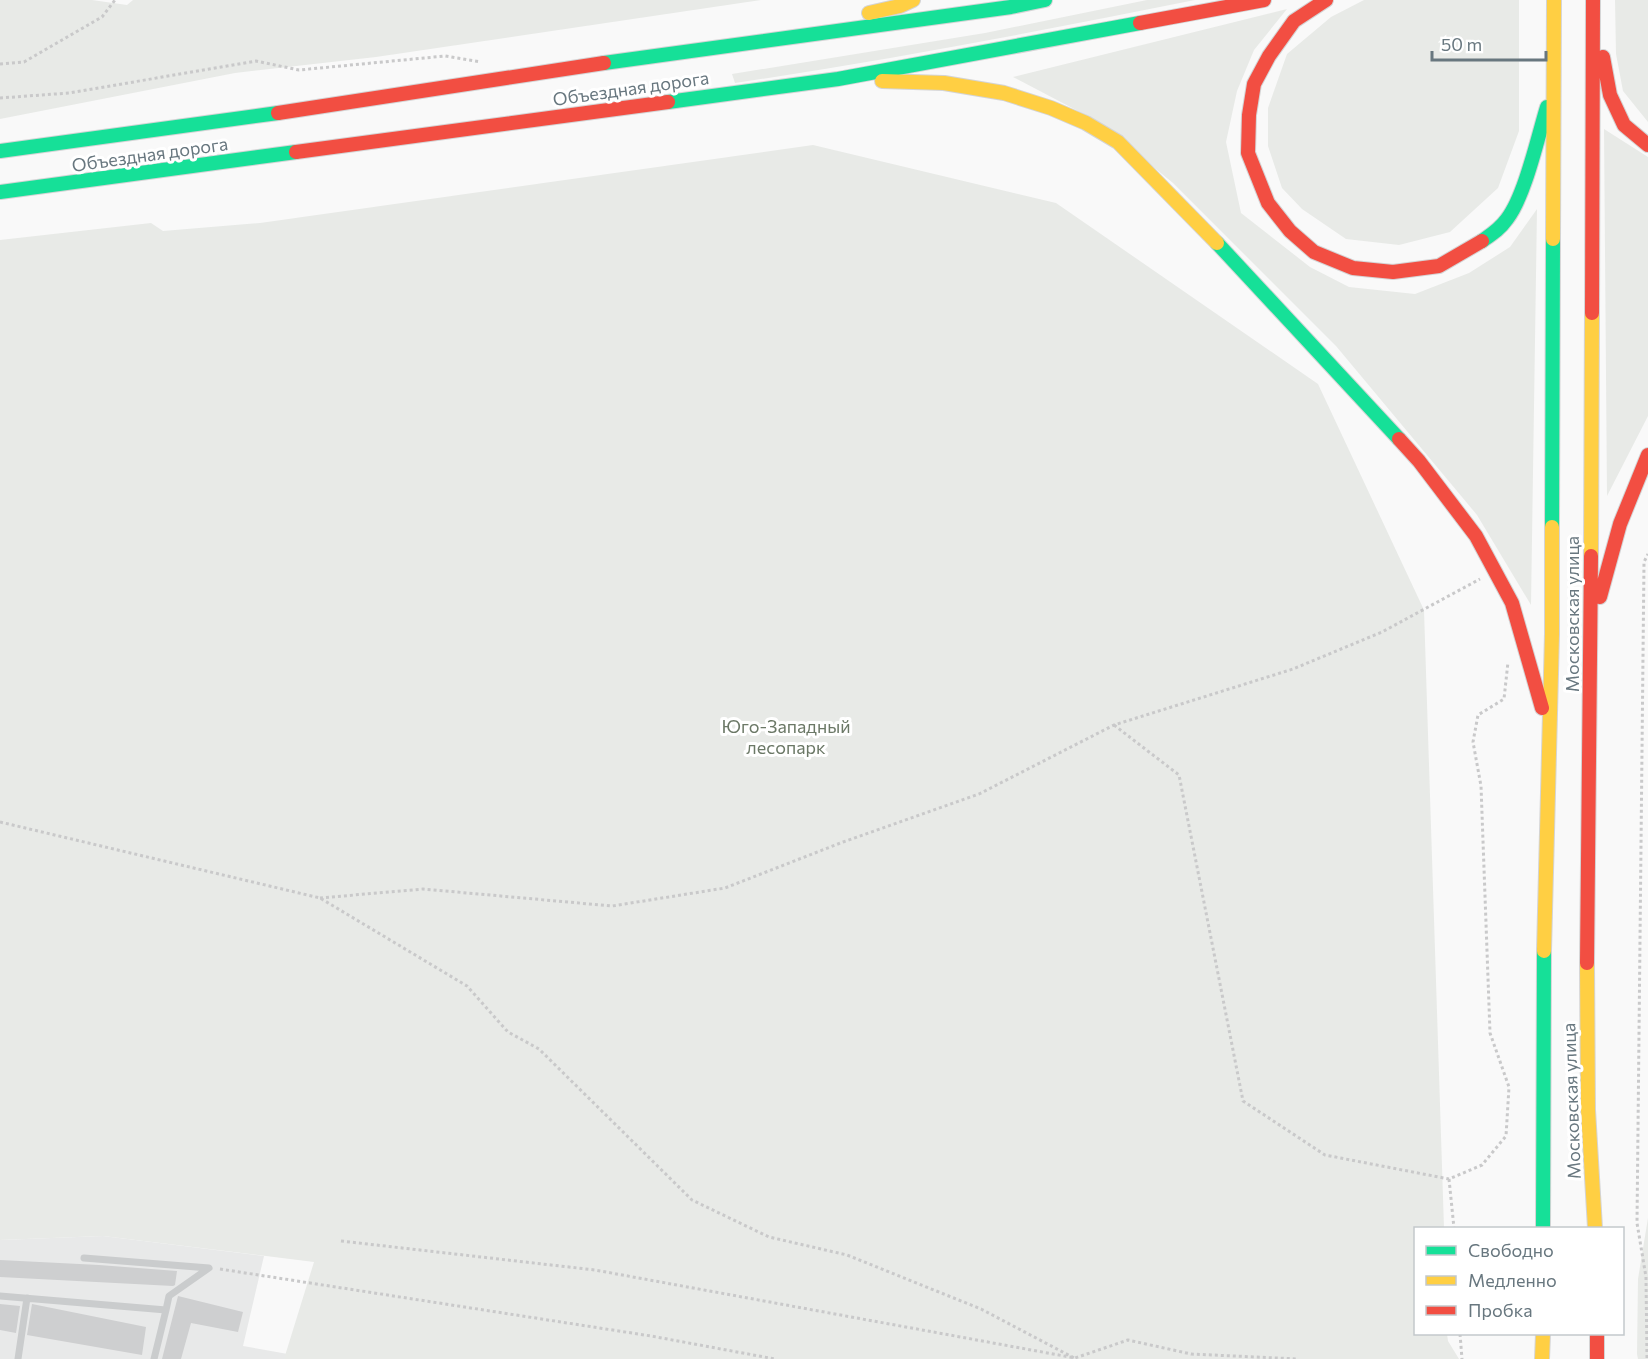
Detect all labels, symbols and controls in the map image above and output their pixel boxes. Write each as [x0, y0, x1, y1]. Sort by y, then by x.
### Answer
scale bar [1432, 24, 1546, 62]
text: 50 m [1441, 33, 1482, 55]
street label: Объездная дорога [551, 66, 710, 110]
street label: Объездная дорога [70, 132, 229, 176]
street label: Московская улица [1561, 536, 1583, 692]
park label: Юго-Западный лесопарк [721, 715, 851, 758]
street label: Московская улица [1557, 1023, 1585, 1180]
legend [1414, 1227, 1624, 1335]
text: Свободно [1468, 1239, 1554, 1261]
text: Медленно [1468, 1269, 1557, 1291]
text: Пробка [1468, 1299, 1533, 1321]

